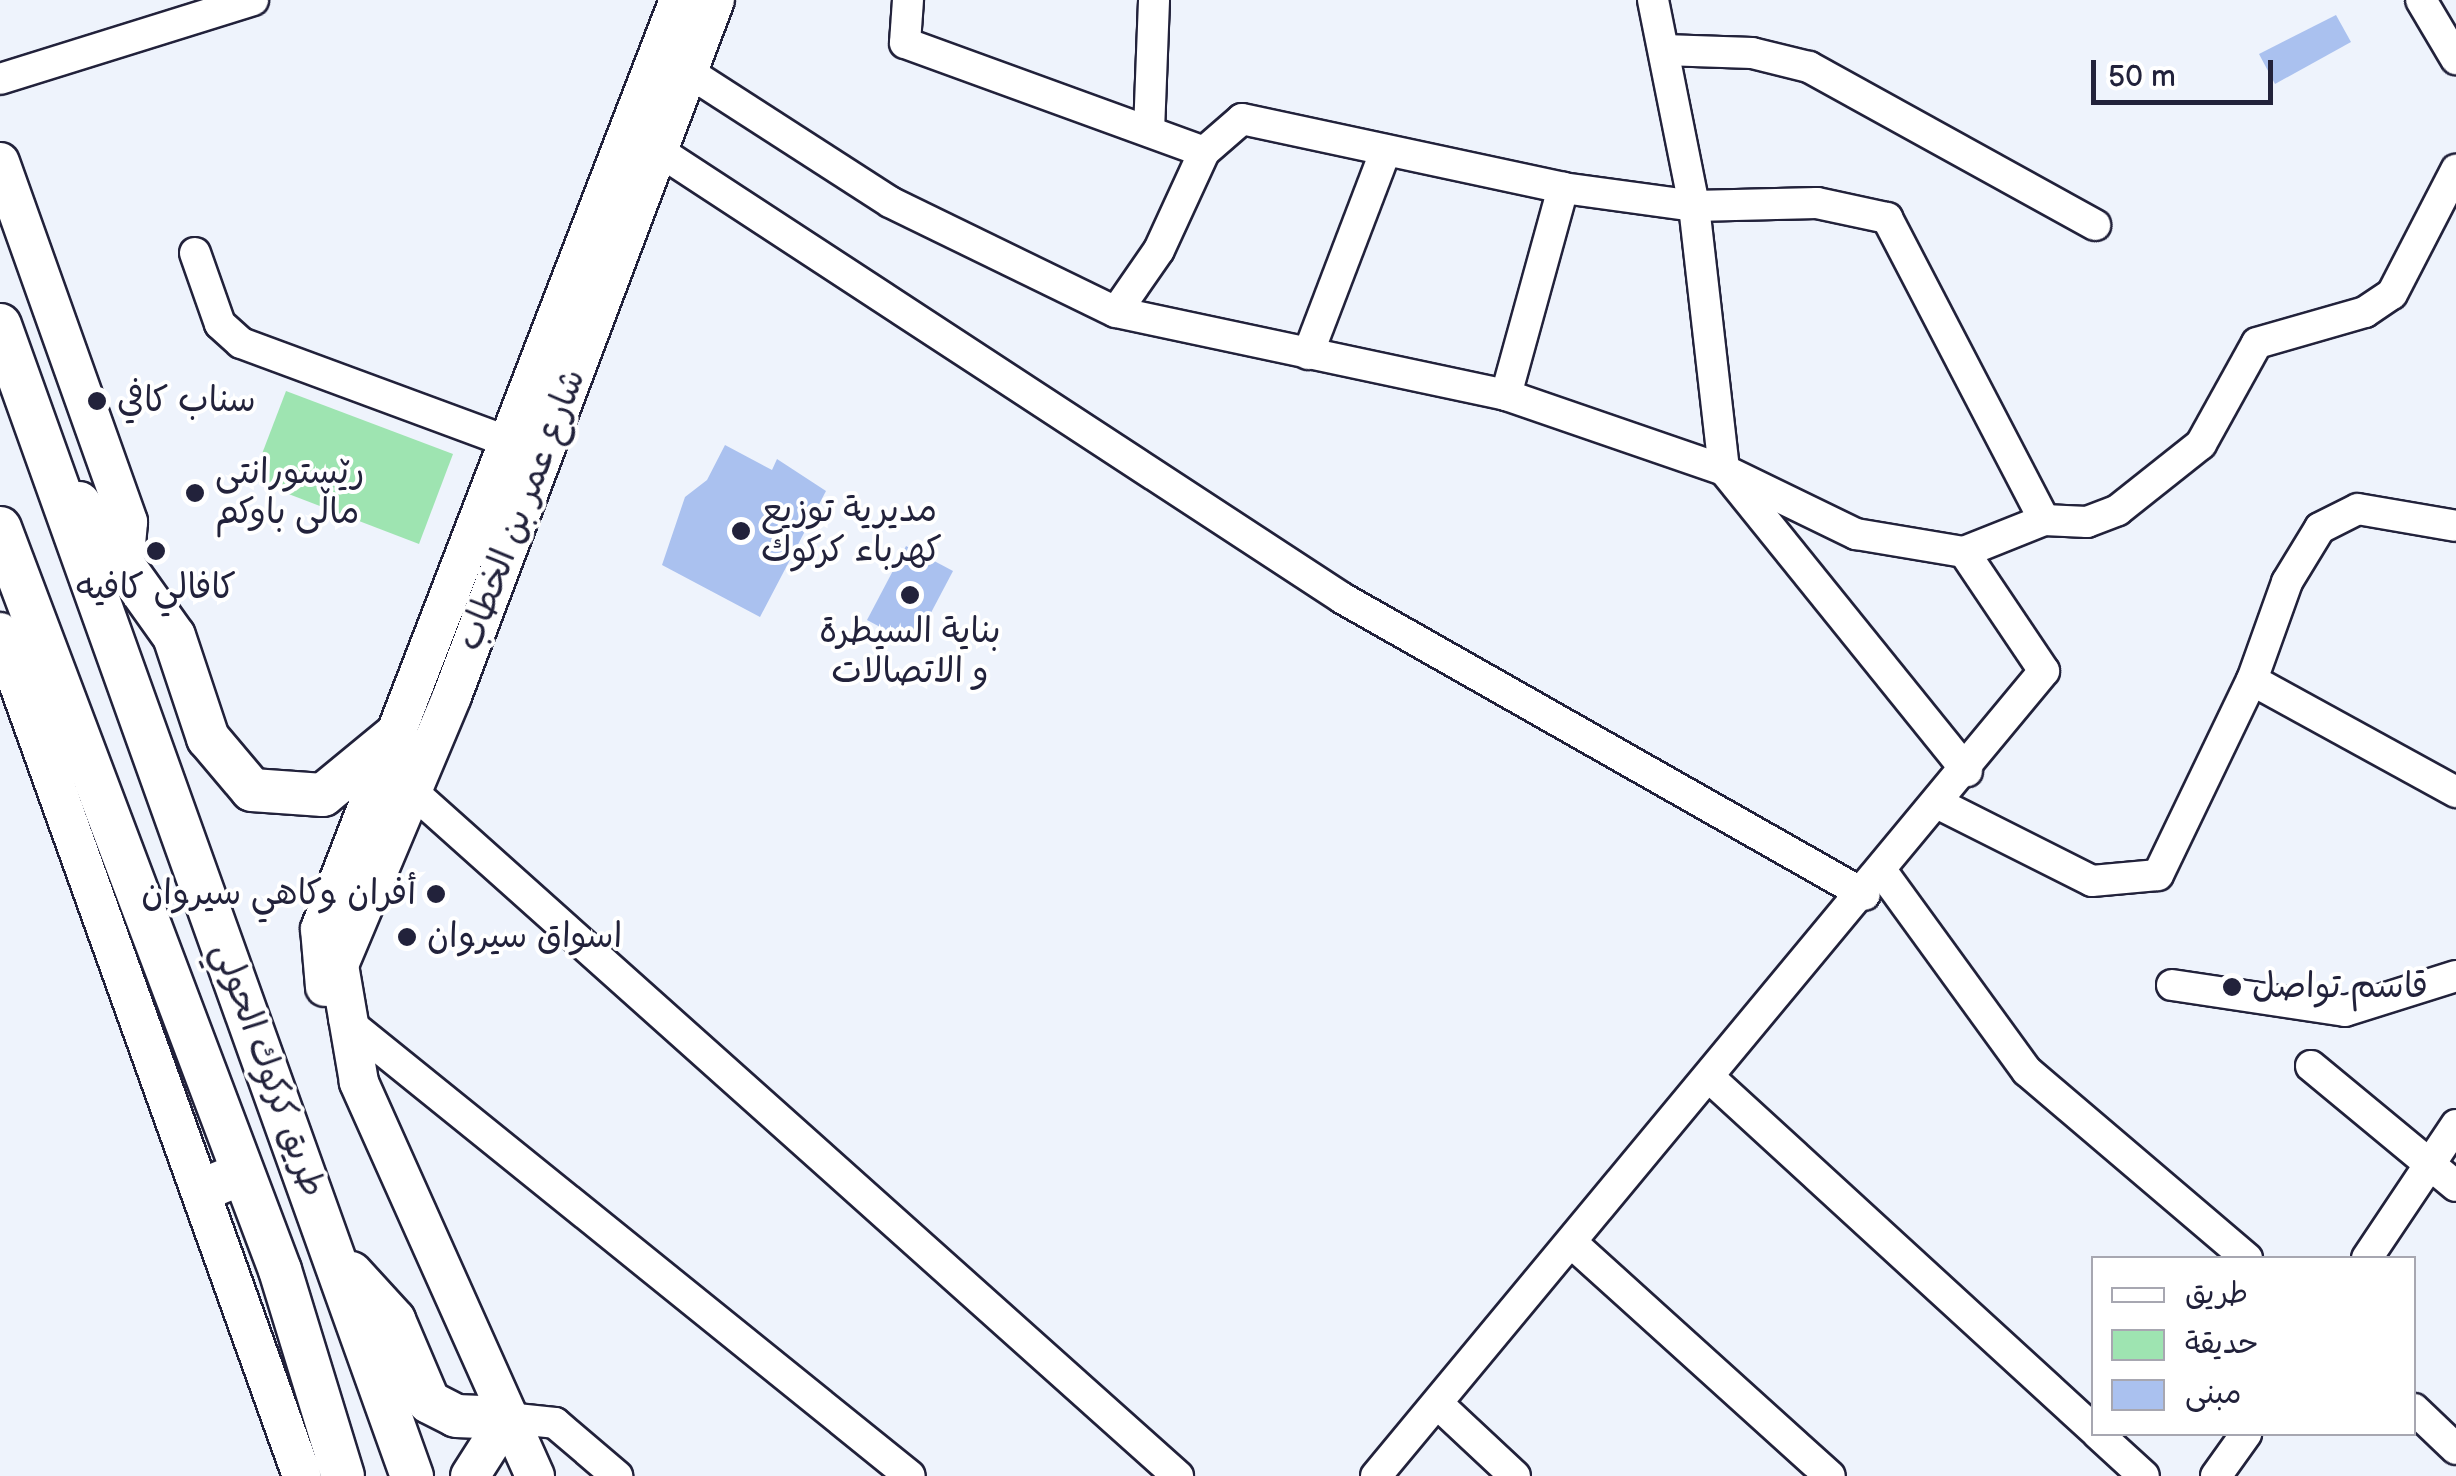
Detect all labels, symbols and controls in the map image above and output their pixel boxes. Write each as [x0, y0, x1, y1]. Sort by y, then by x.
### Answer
scale bar [2096, 40, 2278, 102]
text: 50 m [2108, 59, 2176, 95]
street label: شارع عمر بن الخطاب [449, 363, 595, 657]
place label: سناب كافي [117, 380, 256, 422]
marker: سناب كافي [86, 390, 108, 412]
place label: رێستورانتی ماڵی باوکم [215, 452, 365, 534]
marker: رێستورانتی ماڵی باوکم [184, 482, 206, 504]
place label: مديرية توزيع كهرباء كركوك [761, 490, 942, 572]
marker: مديرية توزيع كهرباء كركوك [730, 520, 752, 542]
marker: كافالي كافيه [145, 540, 167, 562]
place label: كافالي كافيه [76, 567, 236, 609]
marker: بناية السيطرة و الاتصالات [899, 584, 921, 606]
place label: بناية السيطرة و الاتصالات [819, 611, 1001, 693]
place label: أفران وكاهي سيروان [141, 873, 416, 915]
marker: أفران وكاهي سيروان [425, 883, 447, 905]
place label: اسواق سيروان [427, 916, 622, 958]
marker: اسواق سيروان [396, 926, 418, 948]
street label: طريق كركوك الحولي [203, 937, 333, 1203]
place label: قاسم تواصل [2252, 966, 2428, 1008]
marker: قاسم تواصل [2221, 976, 2243, 998]
legend [2091, 1256, 2416, 1436]
text: طريق [2185, 1276, 2248, 1312]
text: حديقة [2185, 1326, 2259, 1362]
text: مبنى [2185, 1376, 2241, 1412]

